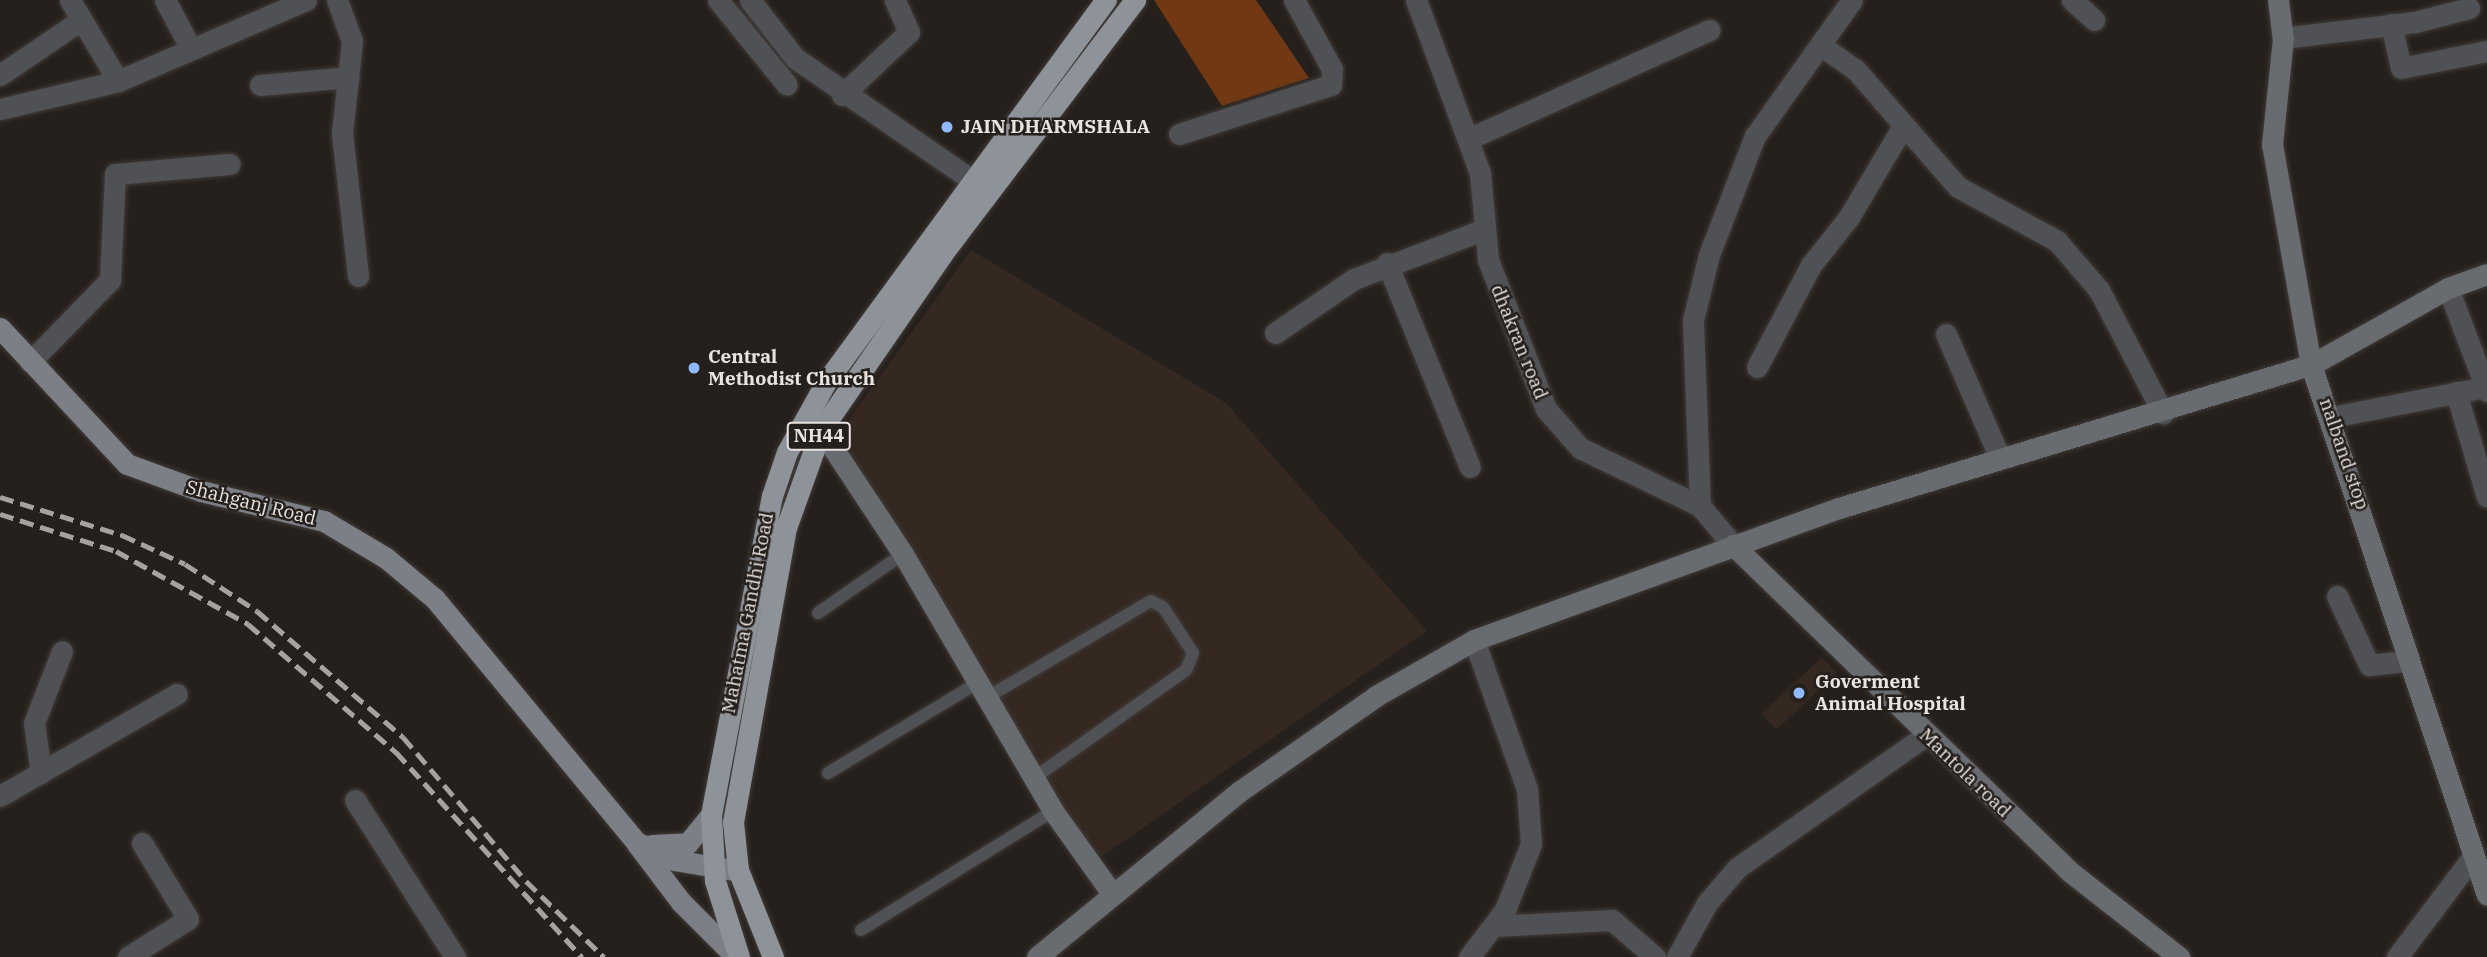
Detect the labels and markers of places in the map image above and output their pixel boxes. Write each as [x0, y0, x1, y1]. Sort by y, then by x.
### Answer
place label: JAIN DHARMSHALA [961, 116, 1150, 138]
marker: JAIN DHARMSHALA [939, 119, 955, 135]
place label: Central Methodist Church [708, 346, 875, 390]
marker: Central Methodist Church [686, 360, 702, 376]
place label: Goverment Animal Hospital [1815, 671, 1966, 715]
marker: Goverment Animal Hospital [1789, 683, 1809, 703]

